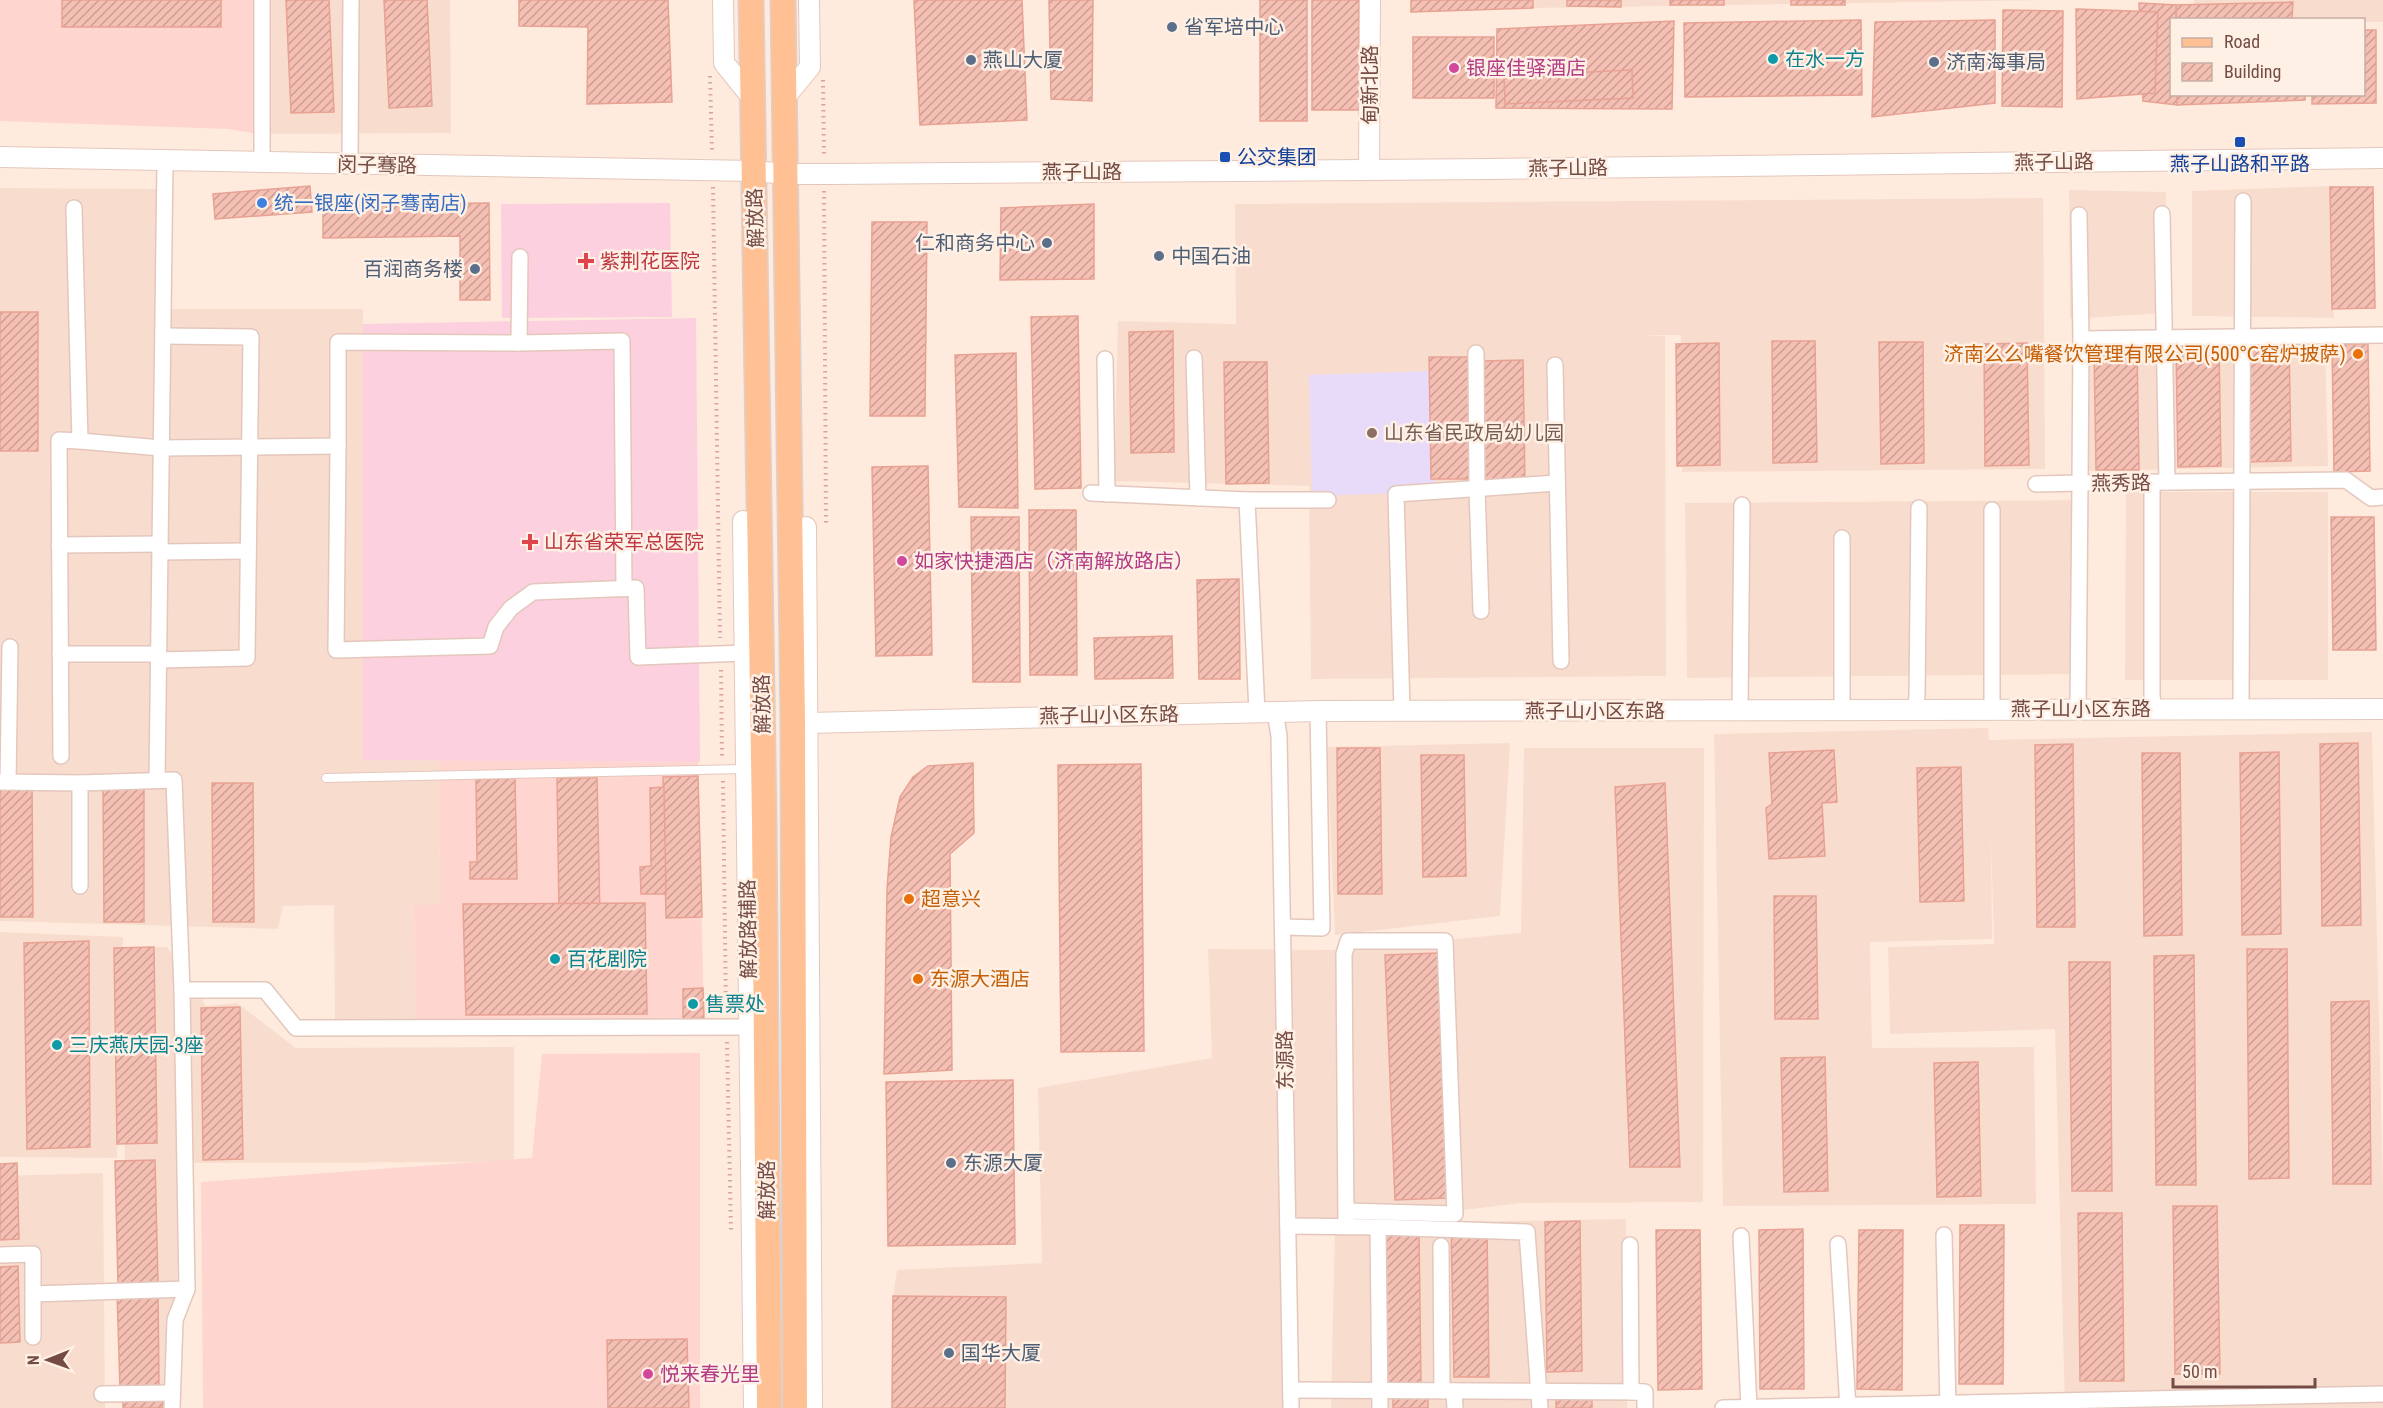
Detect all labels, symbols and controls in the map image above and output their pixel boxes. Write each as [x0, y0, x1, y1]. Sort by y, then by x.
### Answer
place label: 省军培中心 [1184, 15, 1284, 39]
legend [2170, 18, 2365, 96]
marker: 省军培中心 [1165, 20, 1179, 34]
text: Road [2224, 31, 2260, 52]
street label: 甸新北路 [1358, 45, 1382, 125]
place label: 在水一方 [1785, 47, 1865, 71]
place label: 燕山大厦 [983, 48, 1063, 72]
place label: 济南海事局 [1946, 50, 2046, 74]
marker: 在水一方 [1766, 52, 1780, 66]
marker: 燕山大厦 [964, 53, 978, 67]
marker: 济南海事局 [1927, 55, 1941, 69]
place label: 银座佳驿酒店 [1466, 56, 1586, 80]
marker: 银座佳驿酒店 [1447, 61, 1461, 75]
text: Building [2224, 61, 2281, 82]
marker: 燕子山路和平路 [2233, 135, 2247, 149]
place label: 公交集团 [1237, 145, 1317, 169]
street label: 燕子山路 [2014, 149, 2094, 175]
marker: 公交集团 [1218, 150, 1232, 164]
street label: 闵子骞路 [337, 152, 417, 178]
place label: 燕子山路和平路 [2170, 152, 2310, 176]
street label: 燕子山路 [1528, 155, 1608, 181]
street label: 燕子山路 [1042, 160, 1122, 184]
street label: 解放路 [742, 188, 768, 248]
place label: 统一银座(闵子骞南店) [274, 191, 467, 215]
marker: 统一银座(闵子骞南店) [255, 196, 269, 210]
place label: 仁和商务中心 [915, 231, 1035, 255]
marker: 仁和商务中心 [1040, 236, 1054, 250]
place label: 中国石油 [1171, 244, 1251, 268]
place label: 紫荆花医院 [600, 249, 700, 273]
marker: 中国石油 [1152, 249, 1166, 263]
marker: 紫荆花医院 [577, 252, 595, 270]
place label: 百润商务楼 [363, 257, 463, 281]
marker: 百润商务楼 [468, 262, 482, 276]
place label: 济南么么嘴餐饮管理有限公司(500℃窑炉披萨) [1944, 342, 2346, 366]
marker: 济南么么嘴餐饮管理有限公司(500℃窑炉披萨) [2351, 347, 2365, 361]
place label: 山东省民政局幼儿园 [1384, 421, 1564, 445]
marker: 山东省民政局幼儿园 [1365, 426, 1379, 440]
street label: 燕秀路 [2091, 470, 2151, 496]
place label: 山东省荣军总医院 [544, 530, 704, 554]
marker: 山东省荣军总医院 [521, 533, 539, 551]
place label: 如家快捷酒店（济南解放路店） [914, 549, 1194, 573]
marker: 如家快捷酒店（济南解放路店） [895, 554, 909, 568]
street label: 解放路 [749, 674, 775, 734]
street label: 燕子山小区东路 [2011, 697, 2151, 721]
street label: 燕子山小区东路 [1525, 699, 1665, 723]
street label: 燕子山小区东路 [1039, 702, 1179, 728]
street label: 解放路辅路 [735, 879, 761, 979]
place label: 超意兴 [921, 887, 981, 911]
marker: 超意兴 [902, 892, 916, 906]
place label: 百花剧院 [567, 947, 647, 971]
marker: 百花剧院 [548, 952, 562, 966]
place label: 东源大酒店 [930, 967, 1030, 991]
marker: 东源大酒店 [911, 972, 925, 986]
place label: 售票处 [705, 992, 765, 1016]
marker: 售票处 [686, 997, 700, 1011]
street label: 东源路 [1272, 1030, 1298, 1090]
place label: 三庆燕庆园-3座 [69, 1033, 204, 1057]
marker: 三庆燕庆园-3座 [50, 1038, 64, 1052]
place label: 东源大厦 [963, 1151, 1043, 1175]
marker: 东源大厦 [944, 1156, 958, 1170]
street label: 解放路 [755, 1160, 779, 1220]
north arrow [18, 1330, 78, 1390]
place label: 国华大厦 [961, 1341, 1041, 1365]
marker: 国华大厦 [942, 1346, 956, 1360]
scale bar [2173, 1351, 2316, 1389]
text: N [24, 1355, 43, 1365]
text: 50 m [2182, 1361, 2217, 1382]
place label: 悦来春光里 [660, 1362, 760, 1386]
marker: 悦来春光里 [641, 1367, 655, 1381]

